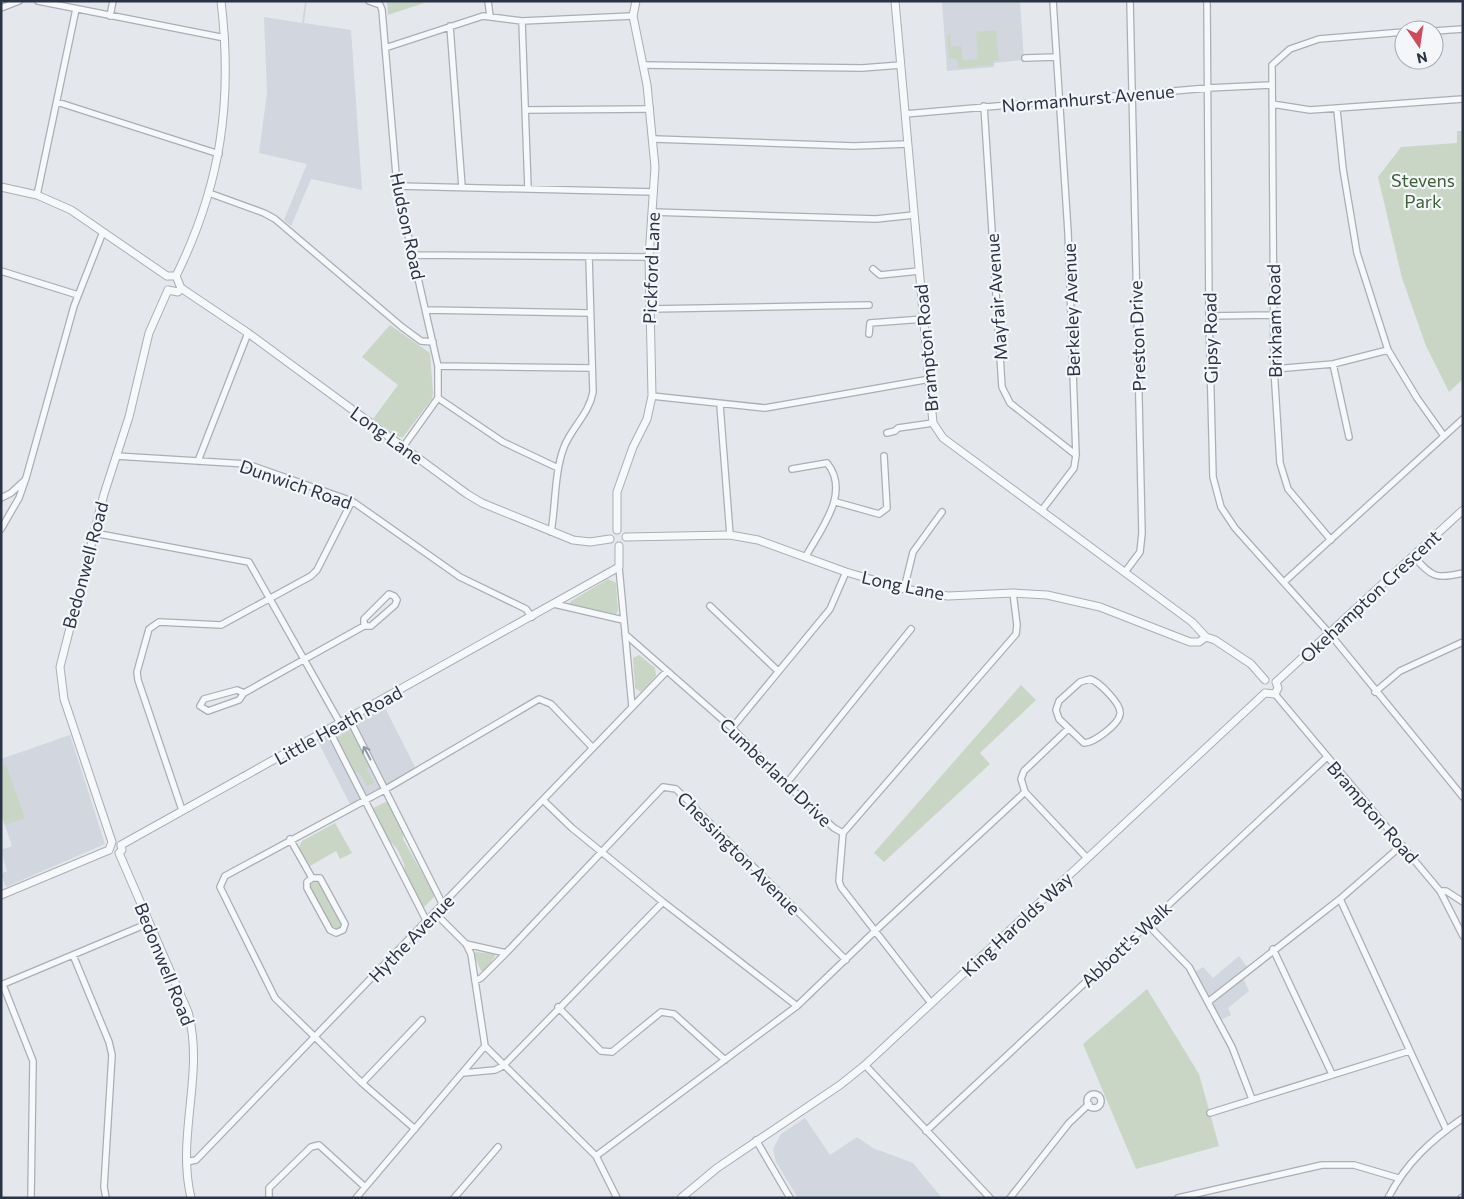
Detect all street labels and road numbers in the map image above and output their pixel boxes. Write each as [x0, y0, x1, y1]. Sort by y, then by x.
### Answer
street label: Normanhurst Avenue [1001, 79, 1175, 117]
street label: Hudson Road [386, 171, 430, 281]
street label: Pickford Lane [638, 212, 664, 324]
street label: Mayfair Avenue [981, 233, 1011, 361]
street label: Berkeley Avenue [1058, 243, 1084, 377]
street label: Brixham Road [1262, 264, 1286, 378]
street label: Preston Drive [1124, 280, 1150, 392]
street label: Brampton Road [909, 283, 943, 413]
street label: Gipsy Road [1198, 292, 1222, 384]
street label: Long Lane [347, 401, 427, 469]
street label: Dunwich Road [237, 455, 355, 513]
street label: Bedonwell Road [57, 499, 113, 631]
street label: Okehampton Crescent [1295, 525, 1445, 667]
street label: Long Lane [860, 565, 946, 605]
street label: Little Heath Road [270, 681, 406, 769]
street label: Cumberland Drive [715, 713, 837, 831]
street label: Brampton Road [1323, 756, 1423, 868]
street label: Chessington Avenue [673, 787, 805, 919]
street label: King Harolds Way [957, 867, 1077, 981]
street label: Hythe Avenue [364, 890, 458, 986]
street label: Abbott's Walk [1076, 896, 1176, 991]
street label: Bedonwell Road [130, 899, 200, 1029]

